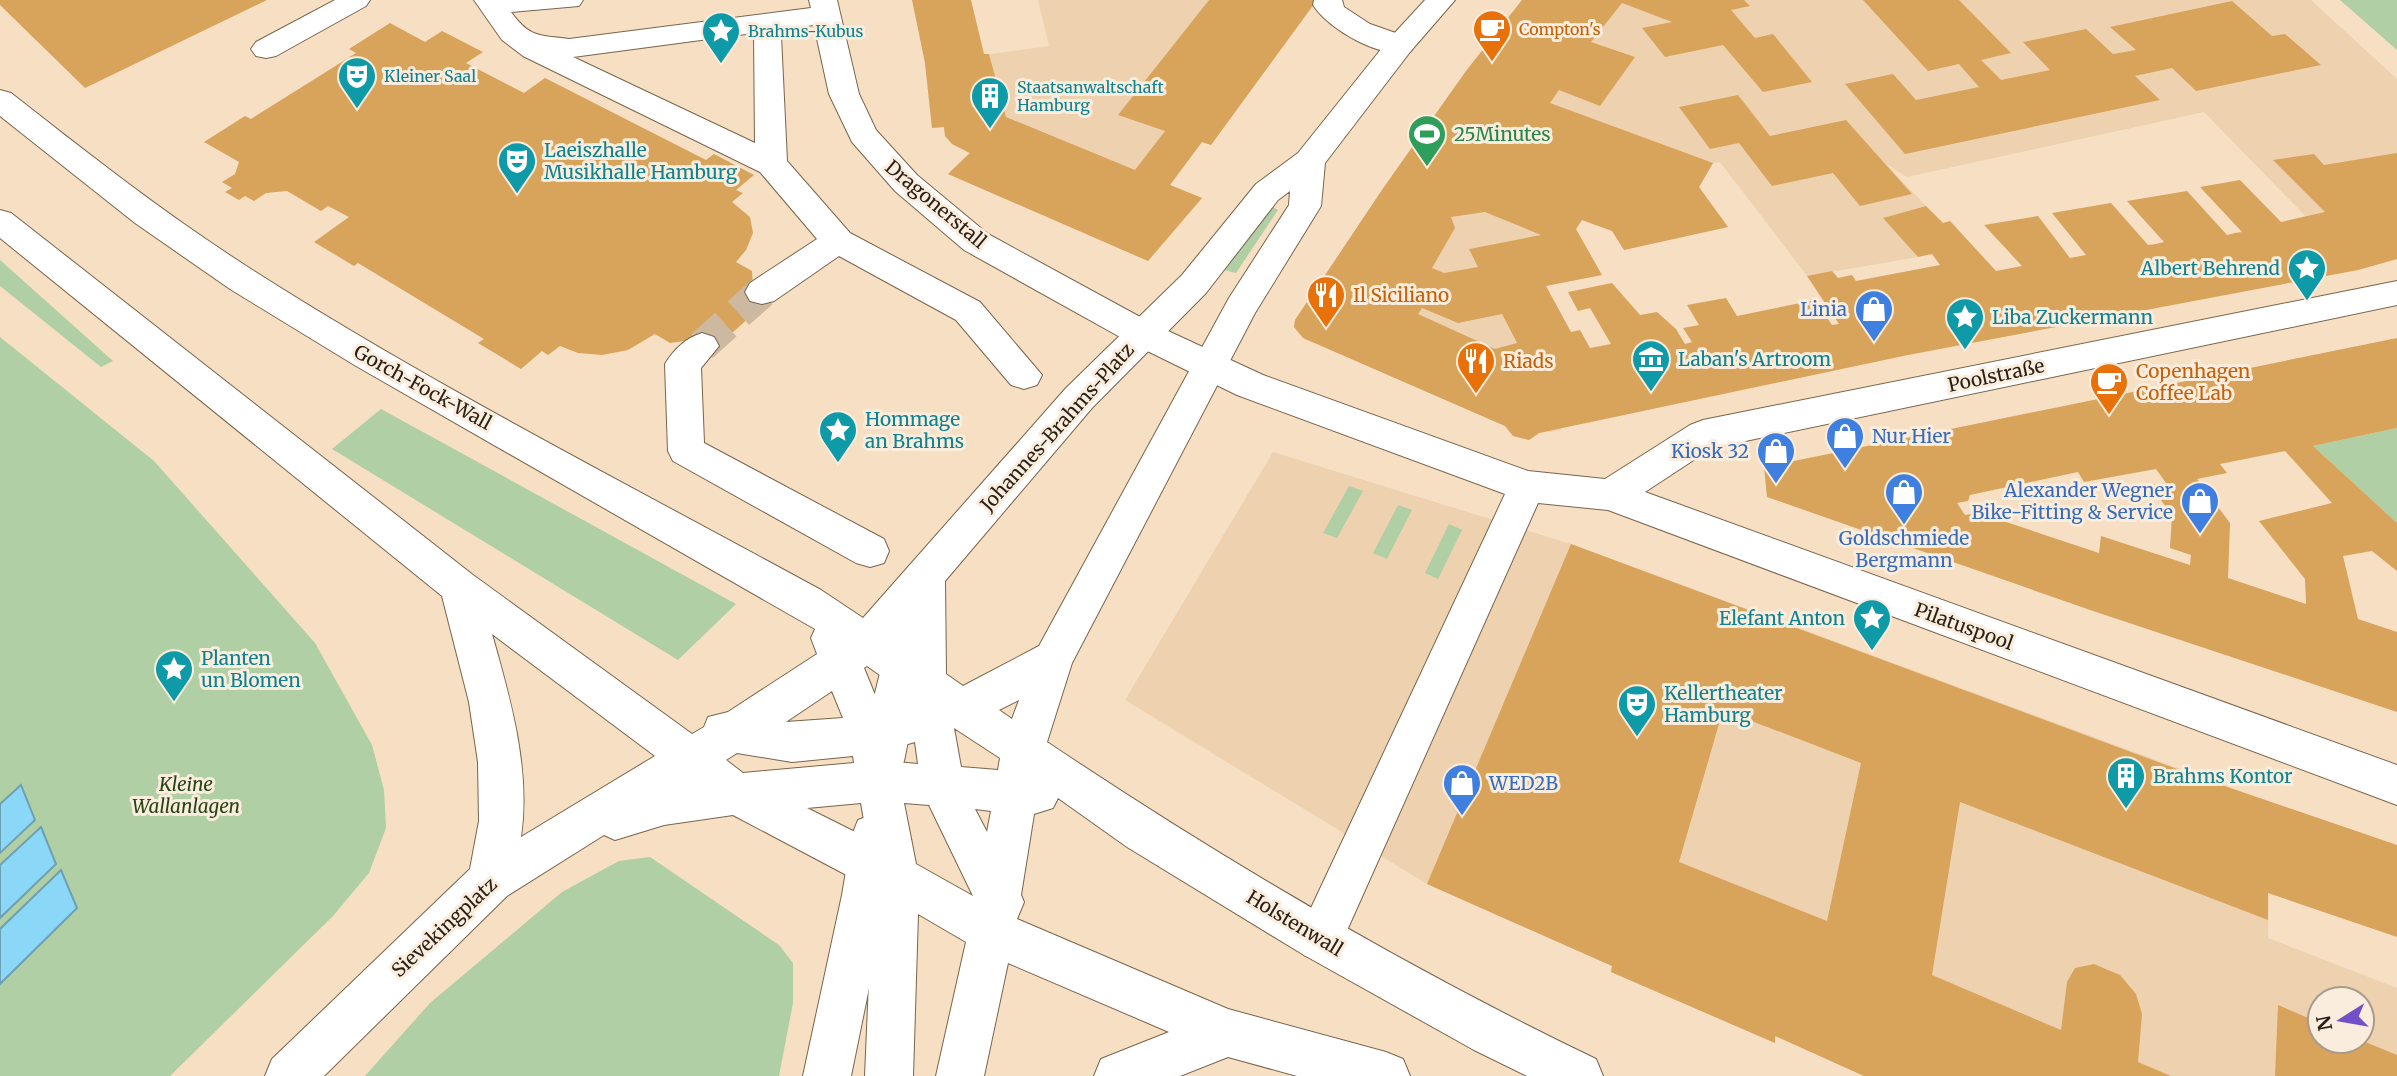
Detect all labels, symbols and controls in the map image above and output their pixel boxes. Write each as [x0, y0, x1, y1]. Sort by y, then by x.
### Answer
cafe icon: Compton's [1471, 8, 1513, 63]
place icon: Brahms-Kubus [700, 10, 742, 65]
place label: Compton's [1519, 19, 1601, 39]
place label: Brahms-Kubus [748, 21, 864, 41]
theatre icon: Kleiner Saal [336, 55, 378, 110]
place label: Kleiner Saal [384, 66, 476, 86]
building icon: Staatsanwaltschaft Hamburg [969, 75, 1011, 130]
place label: Staatsanwaltschaft Hamburg [1017, 77, 1165, 115]
sports icon: 25Minutes [1406, 113, 1448, 168]
place label: 25Minutes [1454, 122, 1551, 146]
place label: Laeiszhalle Musikhalle Hamburg [544, 138, 738, 184]
theatre icon: Laeiszhalle Musikhalle Hamburg [496, 140, 538, 195]
street label: Dragonerstall [880, 155, 992, 253]
place icon: Albert Behrend [2286, 247, 2328, 302]
place label: Albert Behrend [2140, 256, 2280, 280]
restaurant icon: Il Siciliano [1305, 274, 1347, 329]
place label: Il Siciliano [1353, 283, 1449, 307]
shop icon: Linia [1853, 288, 1895, 343]
place icon: Liba Zuckermann [1944, 296, 1986, 351]
place label: Linia [1800, 297, 1847, 321]
place label: Liba Zuckermann [1992, 305, 2154, 329]
street label: Johannes-Brahms-Platz [974, 338, 1139, 517]
museum icon: Laban's Artroom [1630, 338, 1672, 393]
street label: Gorch-Fock-Wall [350, 339, 496, 435]
restaurant icon: Riads [1455, 340, 1497, 395]
place label: Laban's Artroom [1678, 347, 1831, 371]
place label: Riads [1503, 349, 1554, 373]
street label: Poolstraße [1945, 353, 2047, 397]
place label: Copenhagen Coffee Lab [2136, 359, 2251, 405]
cafe icon: Copenhagen Coffee Lab [2088, 361, 2130, 416]
place label: Hommage an Brahms [865, 407, 964, 453]
place icon: Hommage an Brahms [817, 409, 859, 464]
shop icon: Nur Hier [1824, 415, 1866, 470]
place label: Nur Hier [1872, 424, 1951, 448]
shop icon: Kiosk 32 [1755, 430, 1797, 485]
place label: Kiosk 32 [1671, 439, 1749, 463]
shop icon: Goldschmiede Bergmann [1883, 471, 1925, 526]
place label: Alexander Wegner Bike-Fitting & Service [1971, 478, 2173, 524]
shop icon: Alexander Wegner Bike-Fitting & Service [2179, 480, 2221, 535]
place label: Goldschmiede Bergmann [1839, 526, 1969, 572]
place icon: Elefant Anton [1851, 597, 1893, 652]
street label: Pilatuspool [1911, 597, 2017, 655]
place label: Elefant Anton [1719, 606, 1845, 630]
place label: Planten un Blomen [201, 646, 301, 692]
place icon: Planten un Blomen [153, 648, 195, 703]
place label: Kellertheater Hamburg [1664, 681, 1783, 727]
theatre icon: Kellertheater Hamburg [1616, 683, 1658, 738]
building icon: Brahms Kontor [2105, 755, 2147, 810]
shop icon: WED2B [1441, 762, 1483, 817]
place label: Brahms Kontor [2153, 764, 2293, 788]
place label: WED2B [1488, 771, 1558, 795]
park label: Kleine Wallanlagen [132, 772, 240, 818]
street label: Sievekingplatz [386, 872, 502, 982]
street label: Holstenwall [1242, 885, 1348, 961]
north arrow [2306, 985, 2376, 1055]
text: N [2311, 1014, 2338, 1033]

